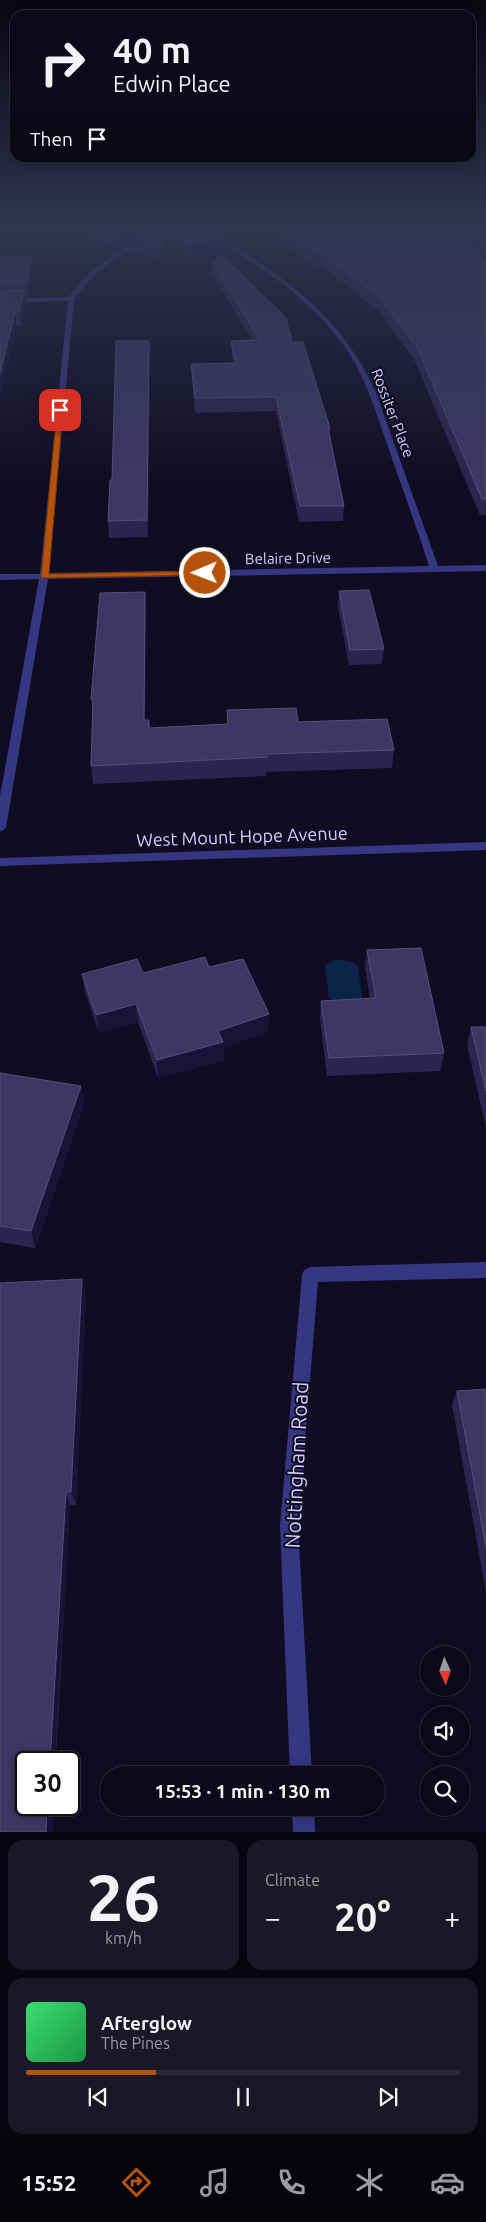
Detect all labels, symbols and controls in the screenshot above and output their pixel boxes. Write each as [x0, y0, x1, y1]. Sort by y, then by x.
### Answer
icon: right [30, 30, 95, 95]
text: 40 m [113, 30, 191, 70]
text: Edwin Place [113, 71, 231, 96]
icon: arrive [83, 125, 111, 153]
text: Then [30, 128, 73, 150]
street label: Rossiter Place [368, 366, 418, 460]
pin [39, 389, 81, 431]
icon: arrive [46, 396, 74, 424]
position arrow [178, 546, 230, 598]
street label: Belaire Drive [245, 549, 331, 567]
street label: West Mount Hope Avenue [136, 822, 348, 850]
street label: Nottingham Road [280, 1381, 312, 1549]
north arrow [420, 1646, 470, 1696]
map controls [420, 1646, 470, 1816]
button: sound [420, 1706, 470, 1756]
speed limit sign: 30 [15, 1751, 80, 1816]
button: search [420, 1766, 470, 1816]
text: 15:53 · 1 min · 130 m [155, 1780, 330, 1802]
text: 26 [87, 1860, 160, 1933]
text: Climate [265, 1871, 320, 1889]
text: 20° [334, 1896, 391, 1938]
text: − [265, 1902, 281, 1933]
text: + [444, 1902, 460, 1933]
text: km/h [105, 1929, 142, 1947]
text: Afterglow [101, 2012, 192, 2034]
text: The Pines [101, 2034, 170, 2052]
icon: previous [84, 2083, 112, 2111]
icon: pause [229, 2083, 257, 2111]
icon: next [374, 2083, 402, 2111]
icon: directions [119, 2165, 154, 2200]
icon: music [197, 2165, 232, 2200]
icon: phone [274, 2165, 309, 2200]
icon: climate [352, 2165, 387, 2200]
icon: car [430, 2165, 465, 2200]
text: 15:52 [21, 2170, 76, 2195]

